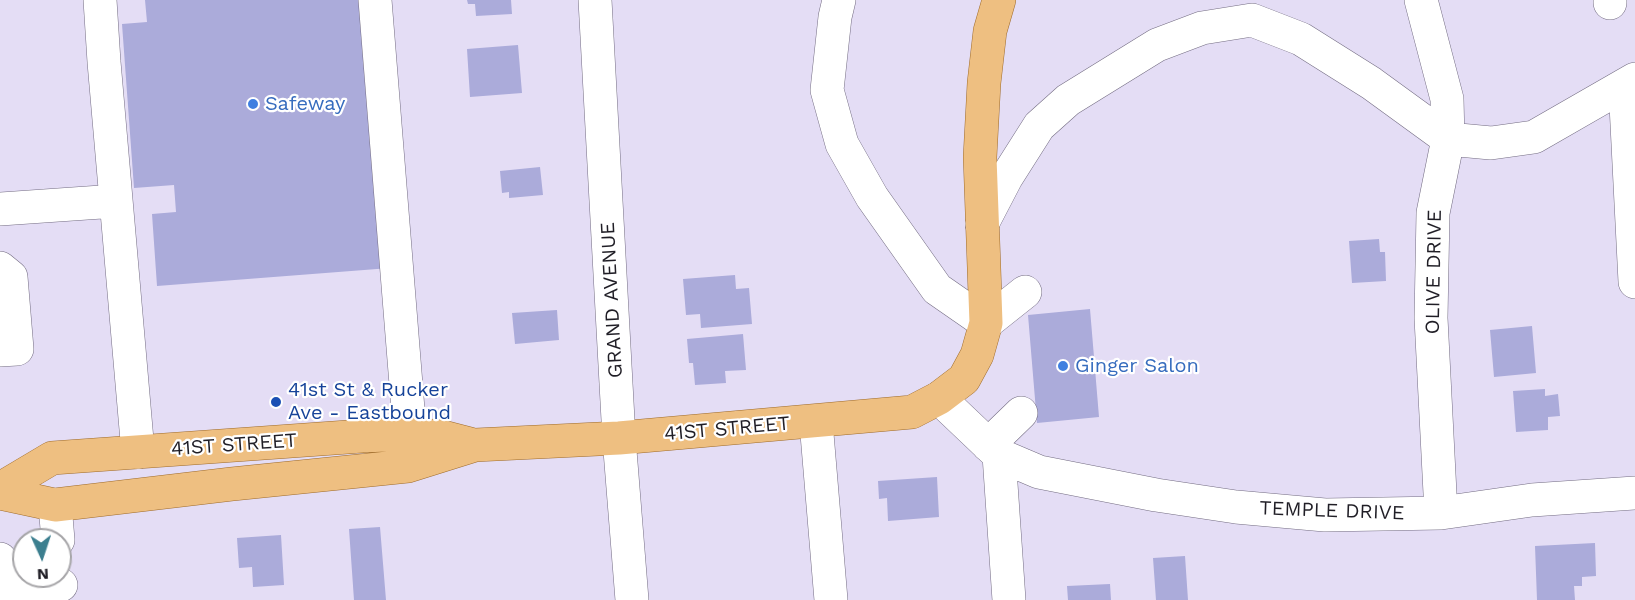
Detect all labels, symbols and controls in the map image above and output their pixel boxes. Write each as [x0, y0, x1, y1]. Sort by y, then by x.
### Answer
place label: Safeway [265, 92, 345, 116]
marker: Safeway [246, 97, 260, 111]
street label: OLIVE DRIVE [1421, 209, 1447, 335]
street label: GRAND AVENUE [596, 221, 628, 379]
place label: Ginger Salon [1075, 354, 1199, 378]
marker: Ginger Salon [1056, 359, 1070, 373]
place label: 41st St & Rucker Ave - Eastbound [288, 378, 451, 425]
marker: 41st St & Rucker Ave - Eastbound [269, 395, 283, 409]
street label: 41ST STREET [663, 412, 791, 446]
street label: 41ST STREET [170, 429, 298, 461]
street label: TEMPLE DRIVE [1259, 496, 1405, 526]
north arrow [12, 528, 72, 588]
text: N [36, 565, 49, 584]

